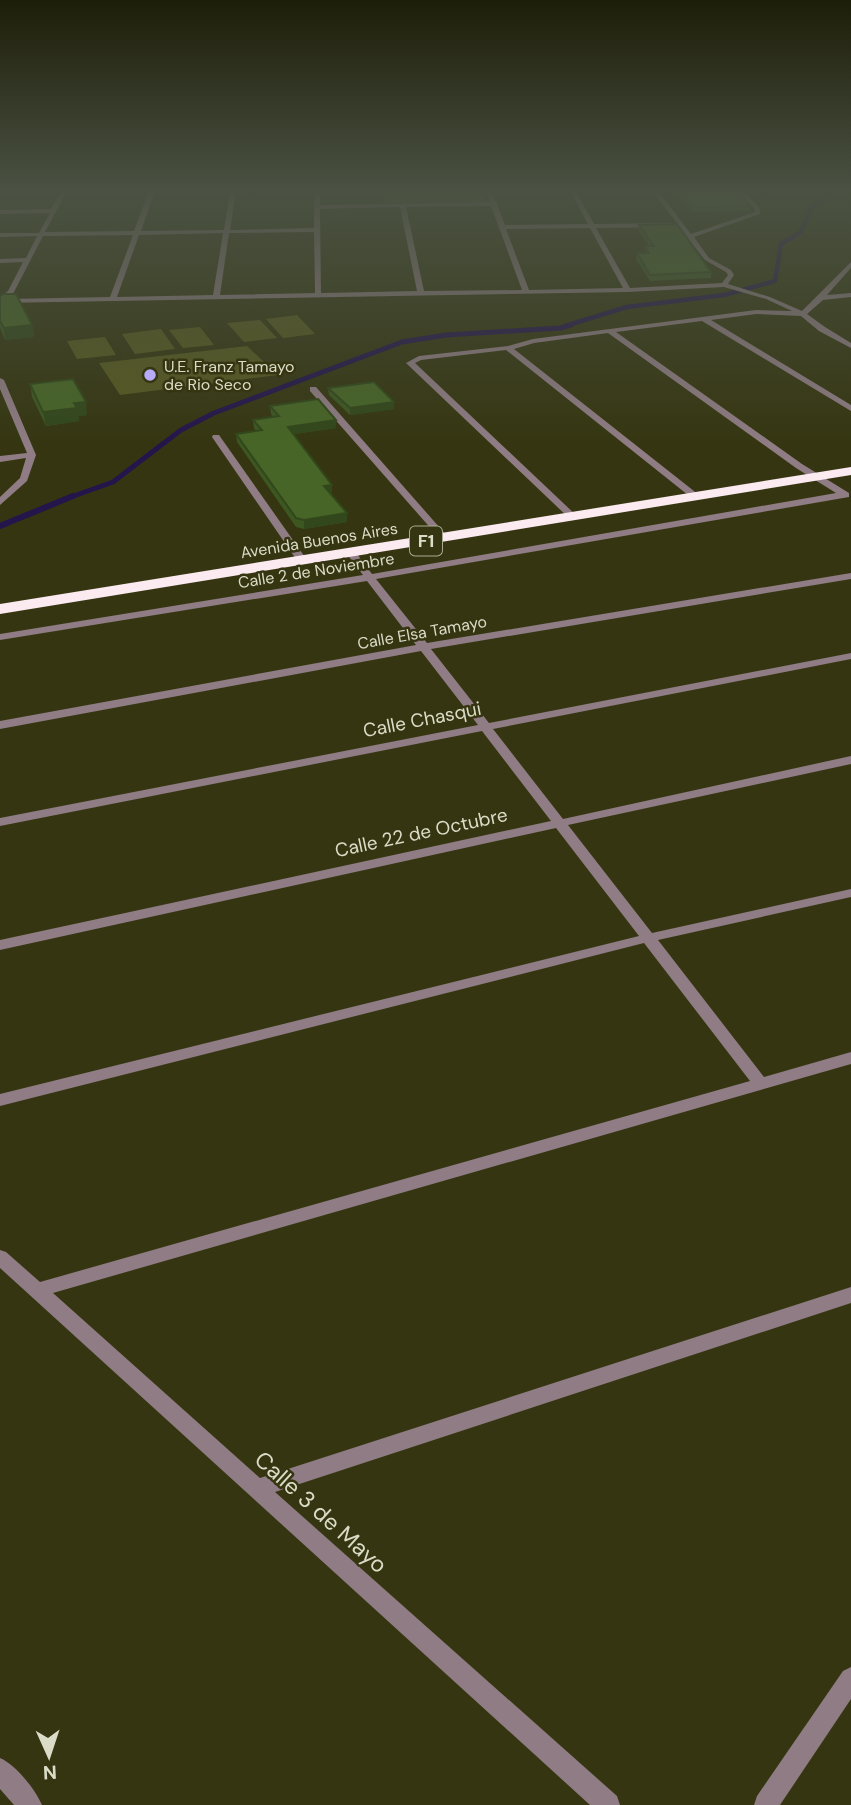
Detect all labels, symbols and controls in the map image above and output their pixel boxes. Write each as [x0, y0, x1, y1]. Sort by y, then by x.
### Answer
place label: U.E. Franz Tamayo de Rio Seco [164, 356, 295, 395]
marker: U.E. Franz Tamayo de Rio Seco [142, 367, 158, 383]
street label: Avenida Buenos Aires [239, 518, 399, 563]
road number: F1 [410, 526, 442, 556]
street label: Calle 2 de Noviembre [236, 548, 396, 593]
street label: Calle Elsa Tamayo [356, 611, 488, 654]
street label: Calle Chasqui [361, 696, 483, 743]
street label: Calle 22 de Octubre [332, 802, 510, 863]
street label: Calle 3 de Mayo [248, 1444, 394, 1580]
north arrow [14, 1721, 84, 1791]
text: N [42, 1760, 57, 1785]

